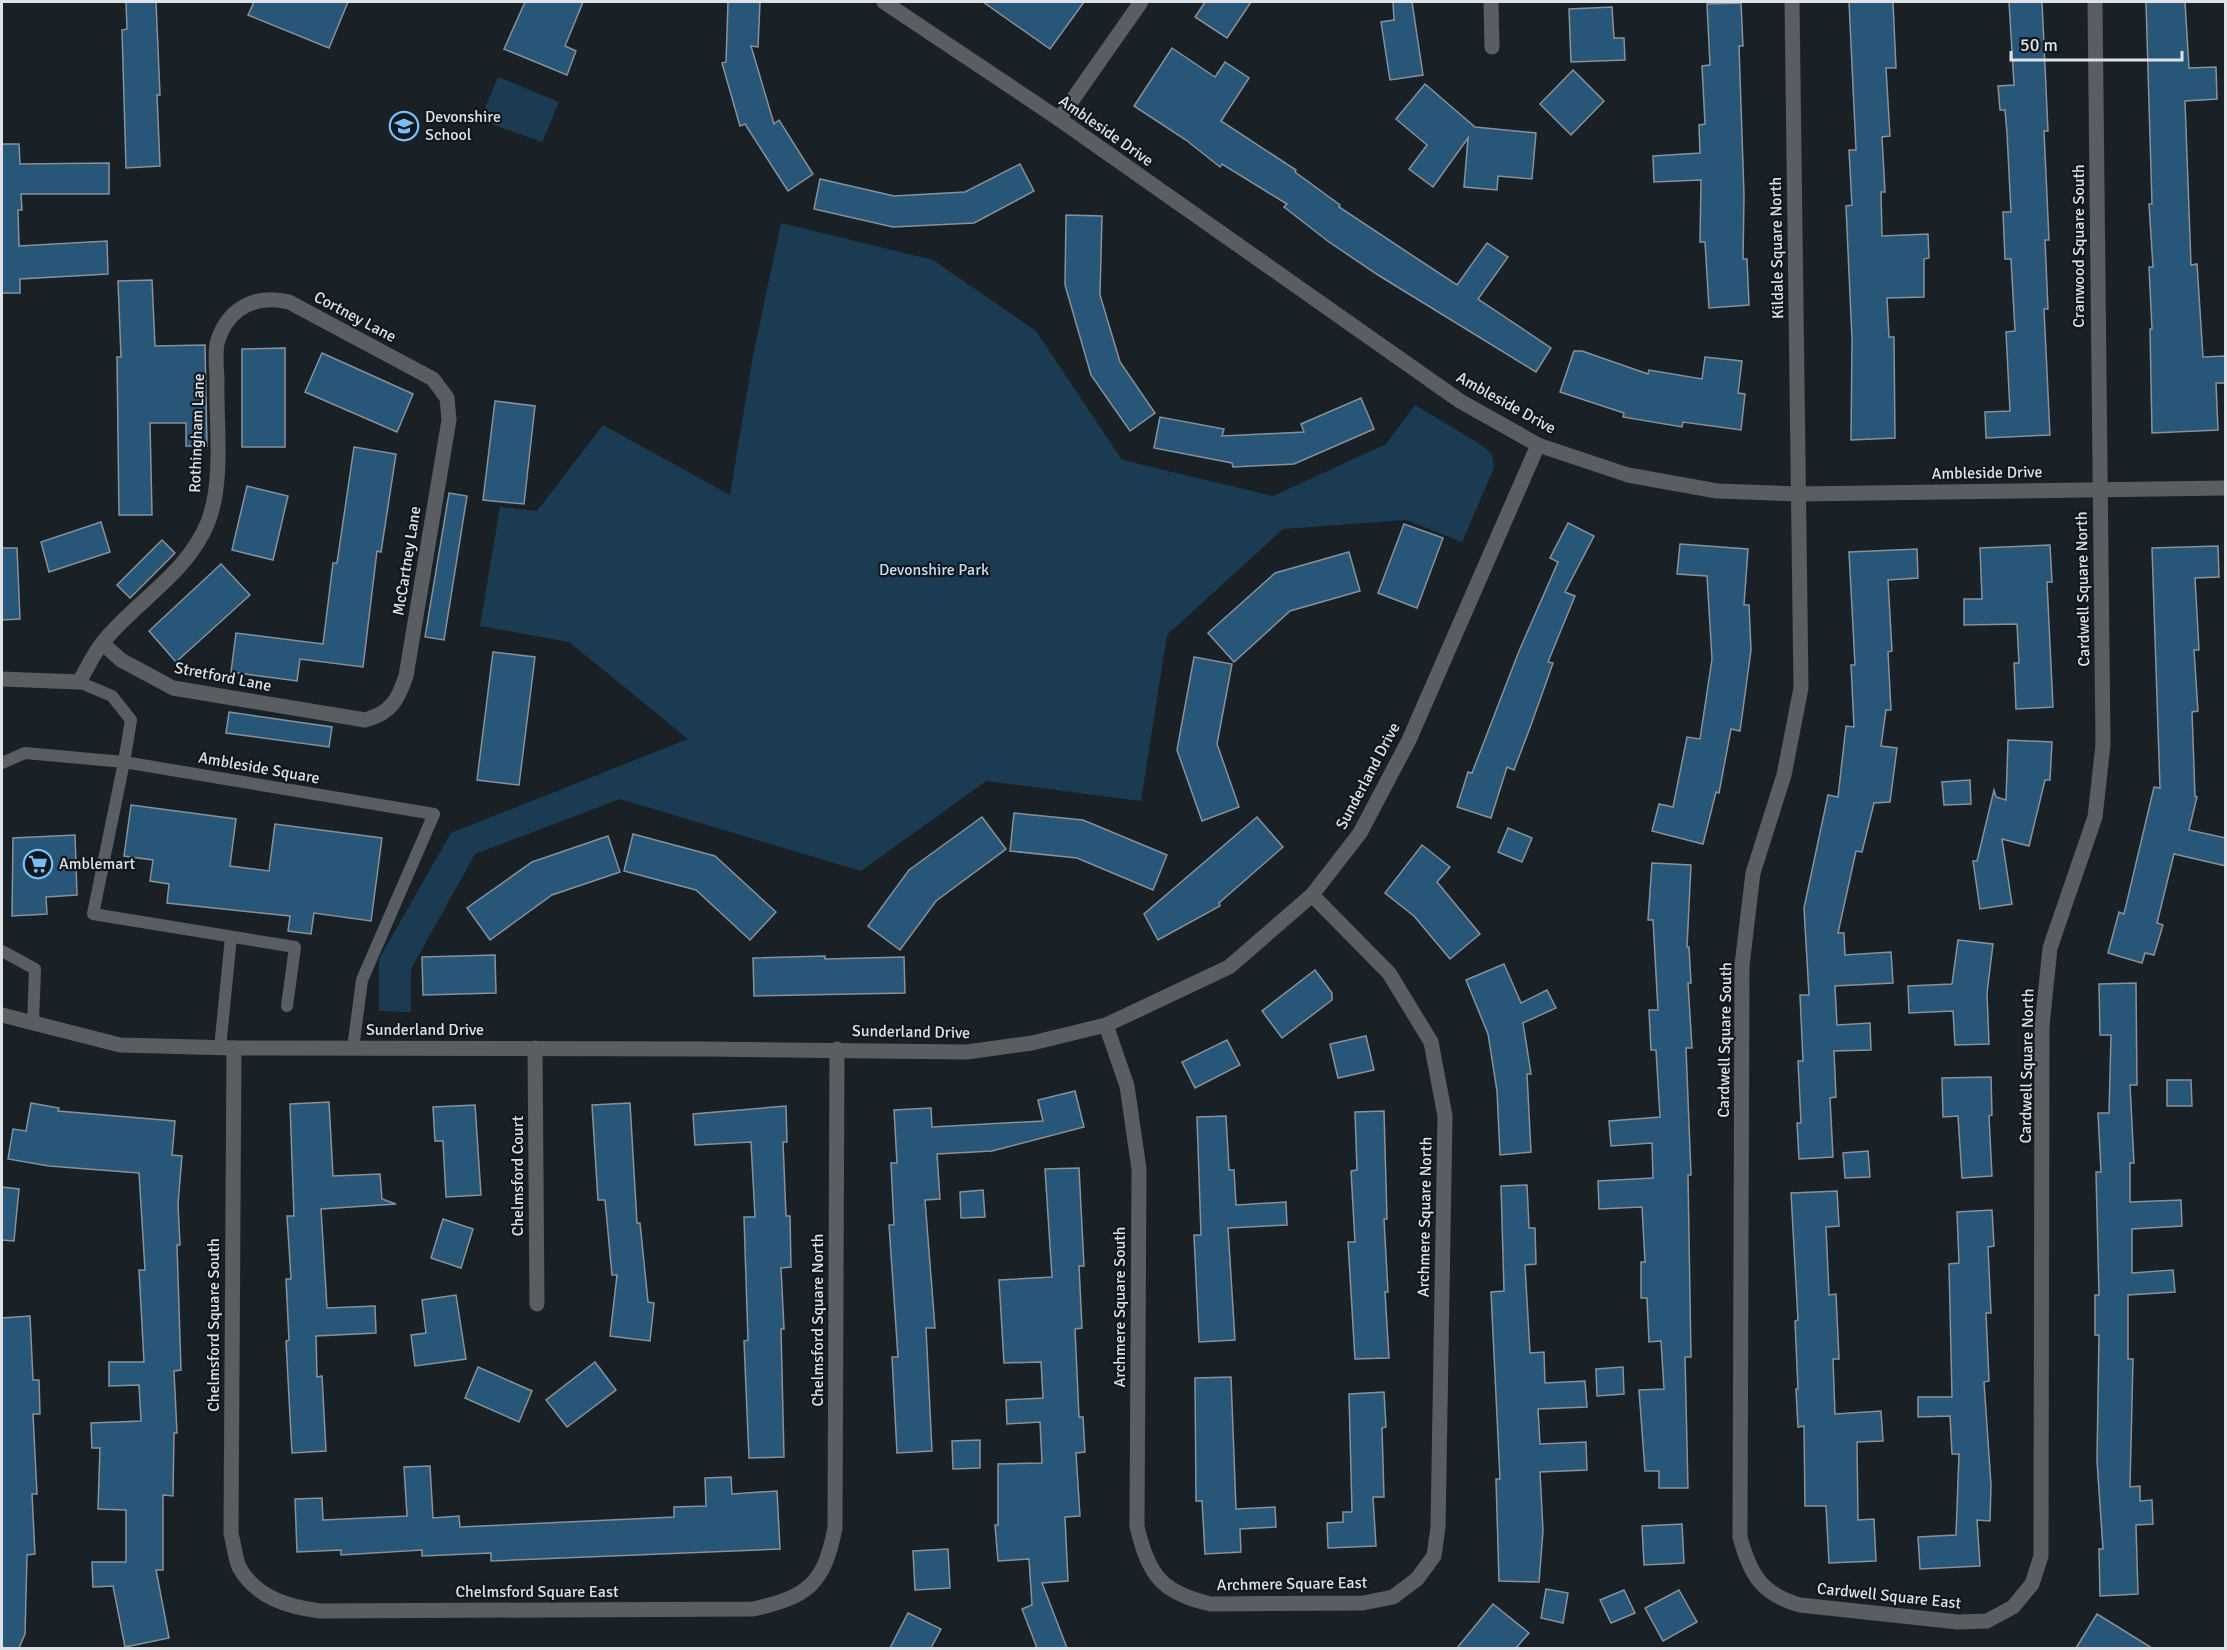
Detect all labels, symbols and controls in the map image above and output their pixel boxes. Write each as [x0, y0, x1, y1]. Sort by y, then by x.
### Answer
scale bar [2011, 24, 2182, 62]
text: 50 m [2020, 34, 2058, 56]
street label: Ambleside Drive [1055, 91, 1157, 171]
place label: Devonshire School [425, 107, 501, 145]
school or university icon: Devonshire School [388, 110, 420, 142]
street label: Cranwood Square South [2069, 164, 2089, 328]
street label: Kildale Square North [1766, 177, 1788, 319]
street label: Cortney Lane [310, 287, 400, 347]
street label: Ambleside Drive [1453, 367, 1559, 439]
street label: Rothingham Lane [185, 373, 209, 493]
street label: Ambleside Drive [1931, 462, 2043, 484]
street label: McCartney Lane [388, 505, 426, 617]
street label: Cardwell Square North [2072, 511, 2094, 667]
park label: Devonshire Park [879, 560, 989, 580]
street label: Stretford Lane [173, 658, 273, 696]
street label: Sunderland Drive [1331, 719, 1405, 833]
street label: Ambleside Square [197, 747, 321, 789]
supermarket icon: Amblemart [22, 848, 54, 880]
place label: Amblemart [59, 854, 136, 874]
street label: Cardwell Square South [1714, 962, 1736, 1118]
street label: Cardwell Square North [2016, 988, 2038, 1144]
street label: Sunderland Drive [366, 1020, 484, 1040]
street label: Sunderland Drive [852, 1021, 970, 1043]
street label: Chelmsford Court [508, 1115, 528, 1236]
street label: Archmere Square North [1414, 1137, 1436, 1297]
street label: Archmere Square South [1110, 1226, 1130, 1388]
street label: Chelmsford Square North [808, 1233, 828, 1407]
street label: Chelmsford Square South [204, 1238, 224, 1412]
street label: Archmere Square East [1217, 1573, 1368, 1595]
street label: Cardwell Square East [1816, 1578, 1963, 1614]
street label: Chelmsford Square East [455, 1582, 619, 1602]

